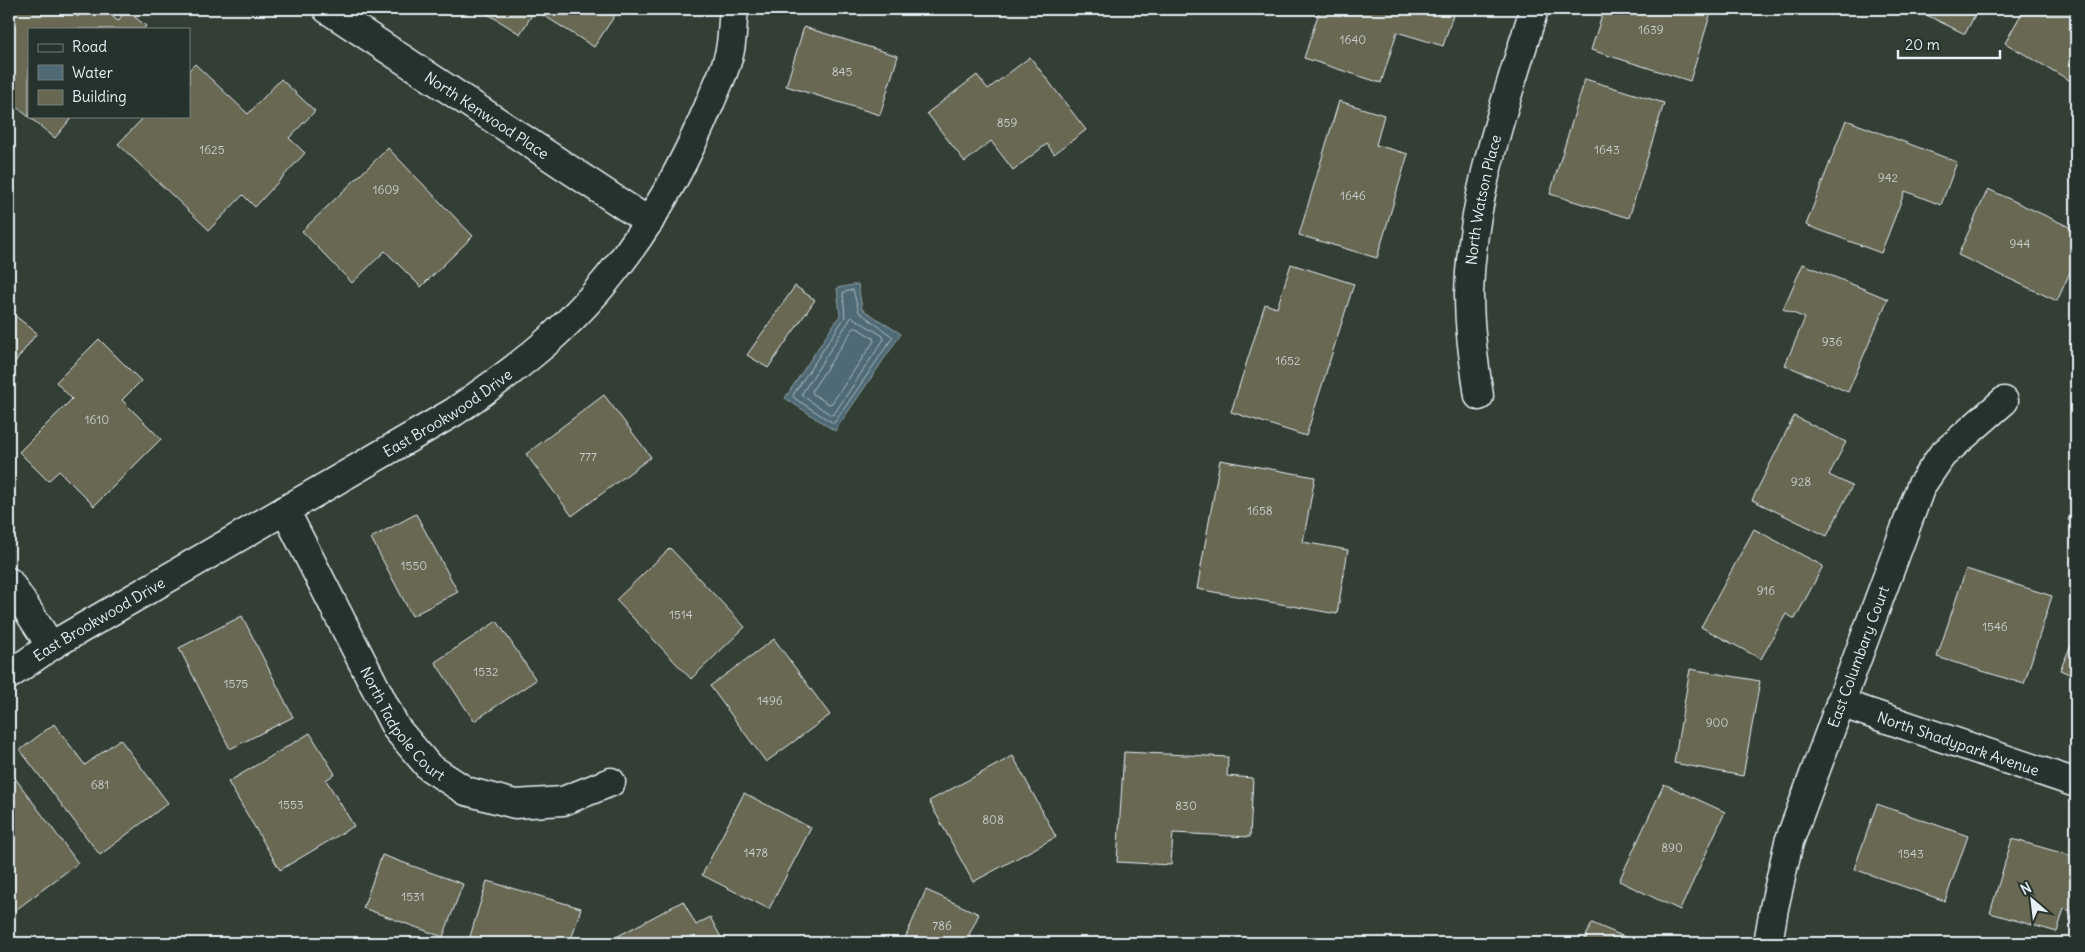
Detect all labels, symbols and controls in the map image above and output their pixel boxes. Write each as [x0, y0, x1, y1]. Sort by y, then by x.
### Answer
house number: 1639 [1638, 22, 1664, 37]
legend [28, 28, 190, 118]
scale bar [1898, 28, 2000, 60]
house number: 1640 [1340, 32, 1366, 47]
text: 20 m [1905, 35, 1940, 54]
text: Road [72, 37, 107, 56]
text: Water [72, 63, 113, 82]
house number: 845 [832, 64, 852, 79]
street label: North Kenwood Place [421, 67, 553, 163]
text: Building [72, 87, 127, 106]
house number: 859 [997, 115, 1017, 130]
street label: North Watson Place [1461, 132, 1505, 266]
house number: 1625 [199, 142, 225, 157]
house number: 1643 [1594, 142, 1620, 157]
house number: 942 [1878, 170, 1899, 185]
house number: 1609 [373, 182, 399, 197]
house number: 1646 [1340, 188, 1366, 203]
house number: 944 [2010, 236, 2030, 251]
house number: 936 [1822, 334, 1842, 349]
house number: 1652 [1275, 353, 1301, 368]
street label: East Brookwood Drive [379, 364, 516, 461]
house number: 1610 [85, 412, 109, 427]
house number: 777 [579, 449, 597, 464]
house number: 928 [1791, 474, 1811, 489]
house number: 1658 [1247, 503, 1273, 518]
house number: 1550 [401, 558, 427, 573]
street label: East Brookwood Drive [29, 573, 168, 665]
house number: 916 [1757, 583, 1775, 598]
street label: East Columbary Court [1823, 583, 1893, 730]
house number: 1514 [669, 607, 693, 622]
house number: 1546 [1982, 619, 2008, 634]
street label: North Tadpole Court [357, 663, 449, 785]
house number: 1532 [473, 664, 499, 679]
house number: 1575 [224, 676, 248, 691]
house number: 1496 [757, 693, 783, 708]
street label: North Shadypark Avenue [1875, 707, 2042, 779]
house number: 900 [1706, 715, 1728, 730]
house number: 681 [91, 777, 109, 792]
house number: 1553 [278, 797, 304, 812]
house number: 830 [1175, 798, 1197, 813]
house number: 808 [982, 812, 1004, 827]
house number: 890 [1661, 840, 1683, 855]
house number: 1478 [744, 845, 768, 860]
house number: 1543 [1898, 846, 1924, 861]
north arrow [2008, 874, 2058, 924]
text: N [2017, 878, 2034, 899]
house number: 1531 [401, 889, 425, 904]
house number: 786 [932, 918, 952, 933]

